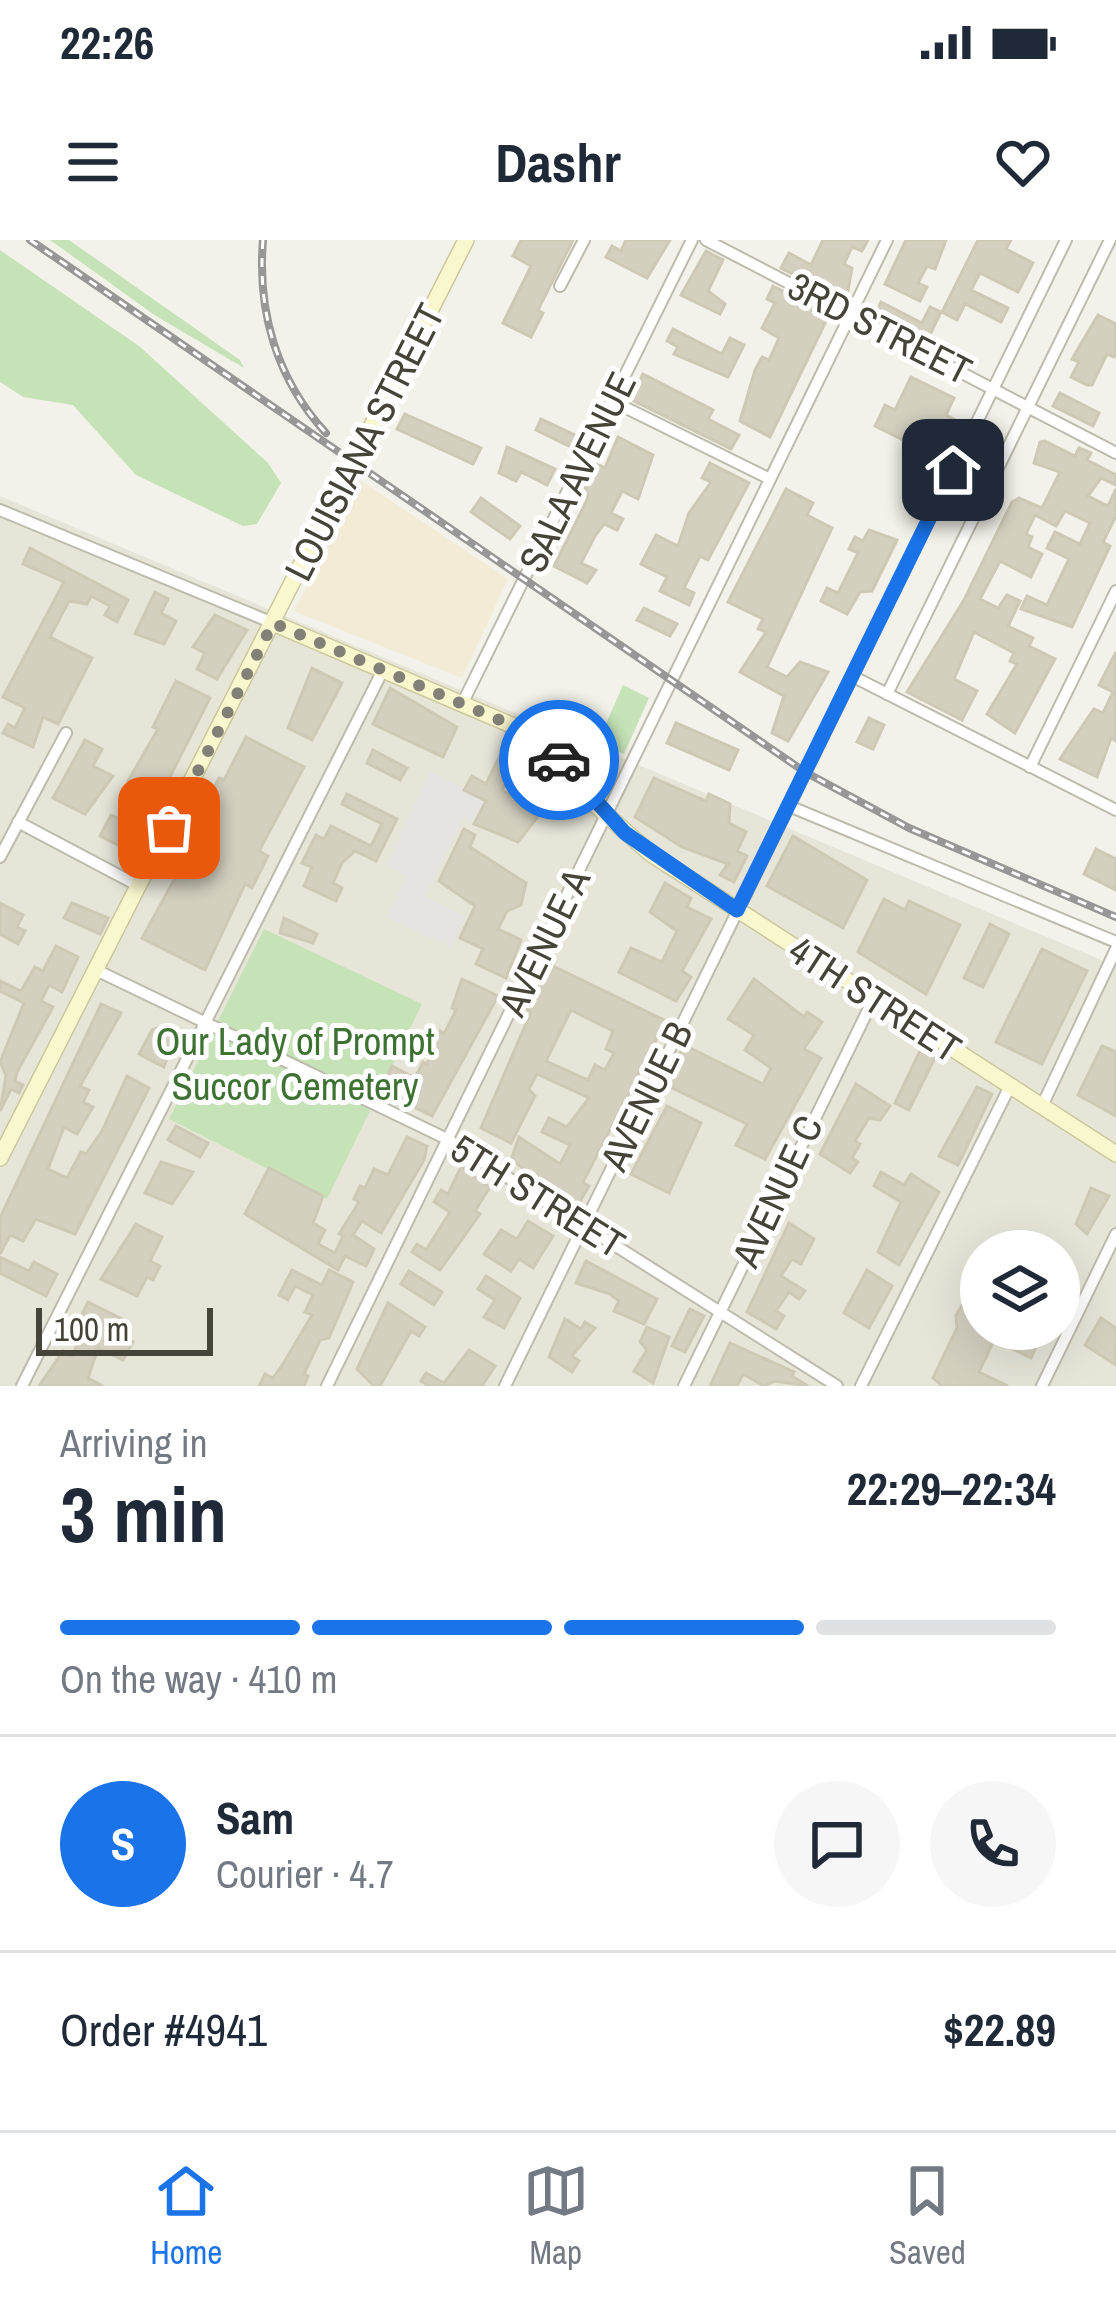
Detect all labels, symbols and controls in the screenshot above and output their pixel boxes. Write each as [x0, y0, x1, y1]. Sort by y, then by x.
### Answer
text: 22:26 [60, 12, 154, 73]
text: Dashr [495, 126, 621, 199]
icon: menu [60, 129, 126, 195]
icon: heart [990, 129, 1056, 195]
street label: 3RD STREET [780, 260, 980, 396]
street label: LOUISIANA STREET [272, 295, 456, 589]
street label: SALA AVENUE [506, 363, 648, 581]
pin [902, 419, 1004, 521]
icon: home [920, 437, 986, 503]
courier [499, 700, 619, 820]
icon: car [526, 727, 592, 793]
pin [118, 777, 220, 879]
icon: bag [136, 795, 202, 861]
street label: AVENUE A [486, 859, 602, 1025]
street label: 4TH STREET [779, 924, 971, 1074]
street label: AVENUE B [587, 1013, 704, 1180]
park label: Our Lady of Prompt Succor Cemetery [155, 1015, 435, 1112]
street label: AVENUE C [719, 1107, 835, 1276]
street label: 5TH STREET [441, 1122, 635, 1270]
map controls [960, 1230, 1080, 1350]
button: layers [960, 1230, 1080, 1350]
scale bar [36, 1302, 213, 1355]
text: 100 m [54, 1307, 129, 1351]
text: Arriving in [60, 1417, 208, 1469]
text: 22:29–22:34 [847, 1458, 1056, 1519]
text: 3 min [60, 1461, 227, 1566]
text: On the way · 410 m [60, 1653, 337, 1705]
button: chat [774, 1781, 900, 1907]
button: phone [930, 1781, 1056, 1907]
text: Sam [216, 1787, 294, 1848]
text: S [111, 1813, 135, 1874]
text: Courier · 4.7 [216, 1848, 394, 1900]
text: Order #4941 [60, 1999, 267, 2060]
text: $22.89 [943, 1999, 1056, 2060]
tab: Home [150, 2158, 222, 2274]
tab: Map [523, 2158, 589, 2274]
tab: Saved [889, 2158, 966, 2274]

